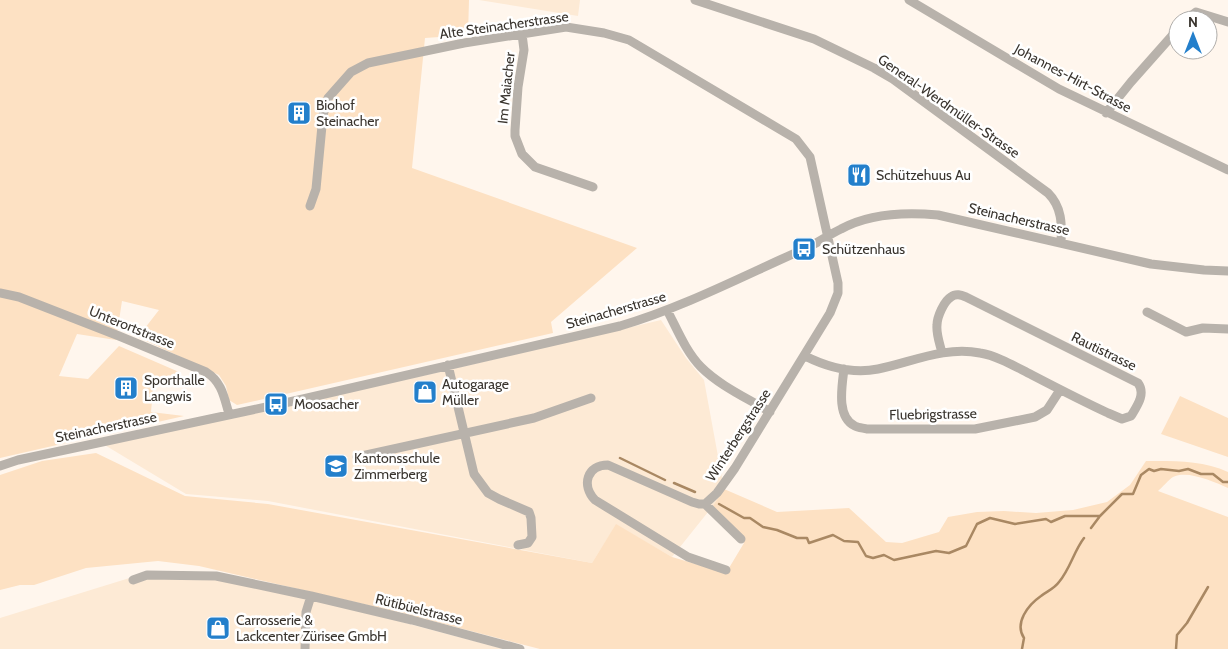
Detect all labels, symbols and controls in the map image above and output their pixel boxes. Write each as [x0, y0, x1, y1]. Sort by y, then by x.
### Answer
street label: Alte Steinacherstrasse [438, 7, 570, 43]
north arrow [1168, 10, 1218, 60]
text: N [1188, 13, 1198, 31]
street label: Johannes-Hirt-Strasse [1010, 39, 1135, 116]
street label: General-Werdmüller-Strasse [875, 50, 1023, 162]
street label: Im Maiacher [493, 51, 519, 125]
place label: Biohof Steinacher [316, 96, 379, 130]
building icon: Biohof Steinacher [286, 100, 312, 126]
restaurant icon: Schützehuus Au [846, 162, 872, 188]
place label: Schützehuus Au [876, 166, 971, 184]
street label: Steinacherstrasse [967, 199, 1071, 239]
bus stop icon: Schützenhaus [791, 236, 817, 262]
place label: Schützenhaus [822, 240, 905, 258]
street label: Steinacherstrasse [564, 287, 668, 333]
street label: Unterortstrasse [86, 302, 178, 352]
street label: Rautistrasse [1068, 327, 1140, 375]
place label: Sporthalle Langwis [144, 371, 205, 405]
building icon: Sporthalle Langwis [113, 375, 139, 401]
place label: Autogarage Müller [442, 375, 509, 409]
shop icon: Autogarage Müller [412, 379, 438, 405]
street label: Winterbergstrasse [701, 385, 775, 485]
bus stop icon: Moosacher [263, 391, 289, 417]
place label: Moosacher [294, 395, 359, 413]
street label: Fluebrigstrasse [889, 404, 977, 424]
street label: Steinacherstrasse [54, 407, 158, 447]
place label: Kantonsschule Zimmerberg [354, 449, 440, 483]
school or university icon: Kantonsschule Zimmerberg [323, 453, 349, 479]
street label: Rütibüelstrasse [374, 589, 464, 629]
place label: Carrosserie & Lackcenter Zürisee GmbH [236, 611, 387, 645]
shop icon: Carrosserie & Lackcenter Zürisee GmbH [205, 615, 231, 641]

